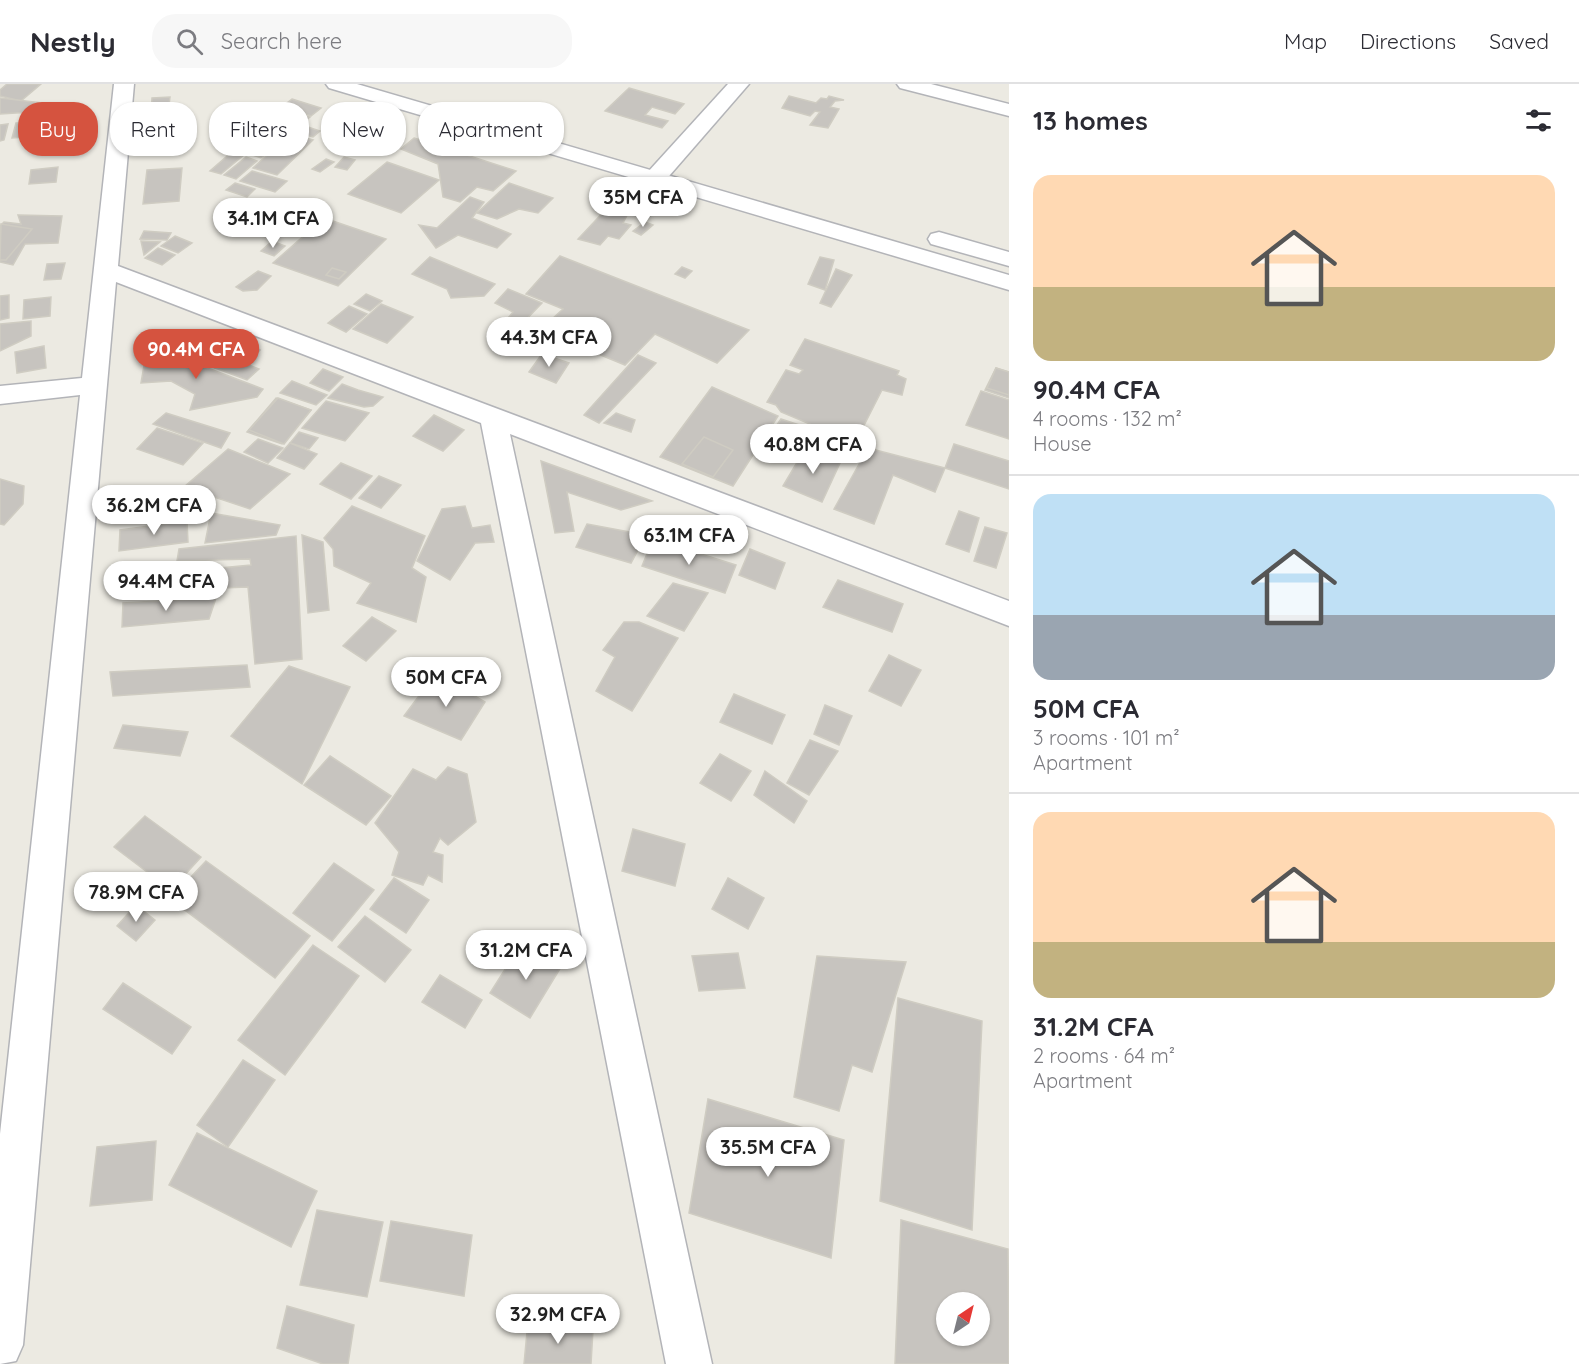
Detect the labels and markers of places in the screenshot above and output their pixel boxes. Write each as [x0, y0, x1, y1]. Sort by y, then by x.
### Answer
pin: 35M CFA [588, 177, 698, 228]
pin: 34.1M CFA [204, 198, 342, 249]
pin: 44.3M CFA [480, 317, 618, 368]
pin: 90.4M CFA [127, 329, 265, 380]
pin: 40.8M CFA [744, 424, 882, 475]
pin: 36.2M CFA [85, 485, 223, 536]
pin: 63.1M CFA [620, 515, 758, 566]
pin: 94.4M CFA [97, 561, 235, 612]
pin: 50M CFA [391, 657, 501, 708]
pin: 78.9M CFA [67, 872, 205, 923]
pin: 31.2M CFA [457, 930, 595, 981]
pin: 35.5M CFA [699, 1127, 837, 1178]
pin: 32.9M CFA [489, 1294, 627, 1345]

